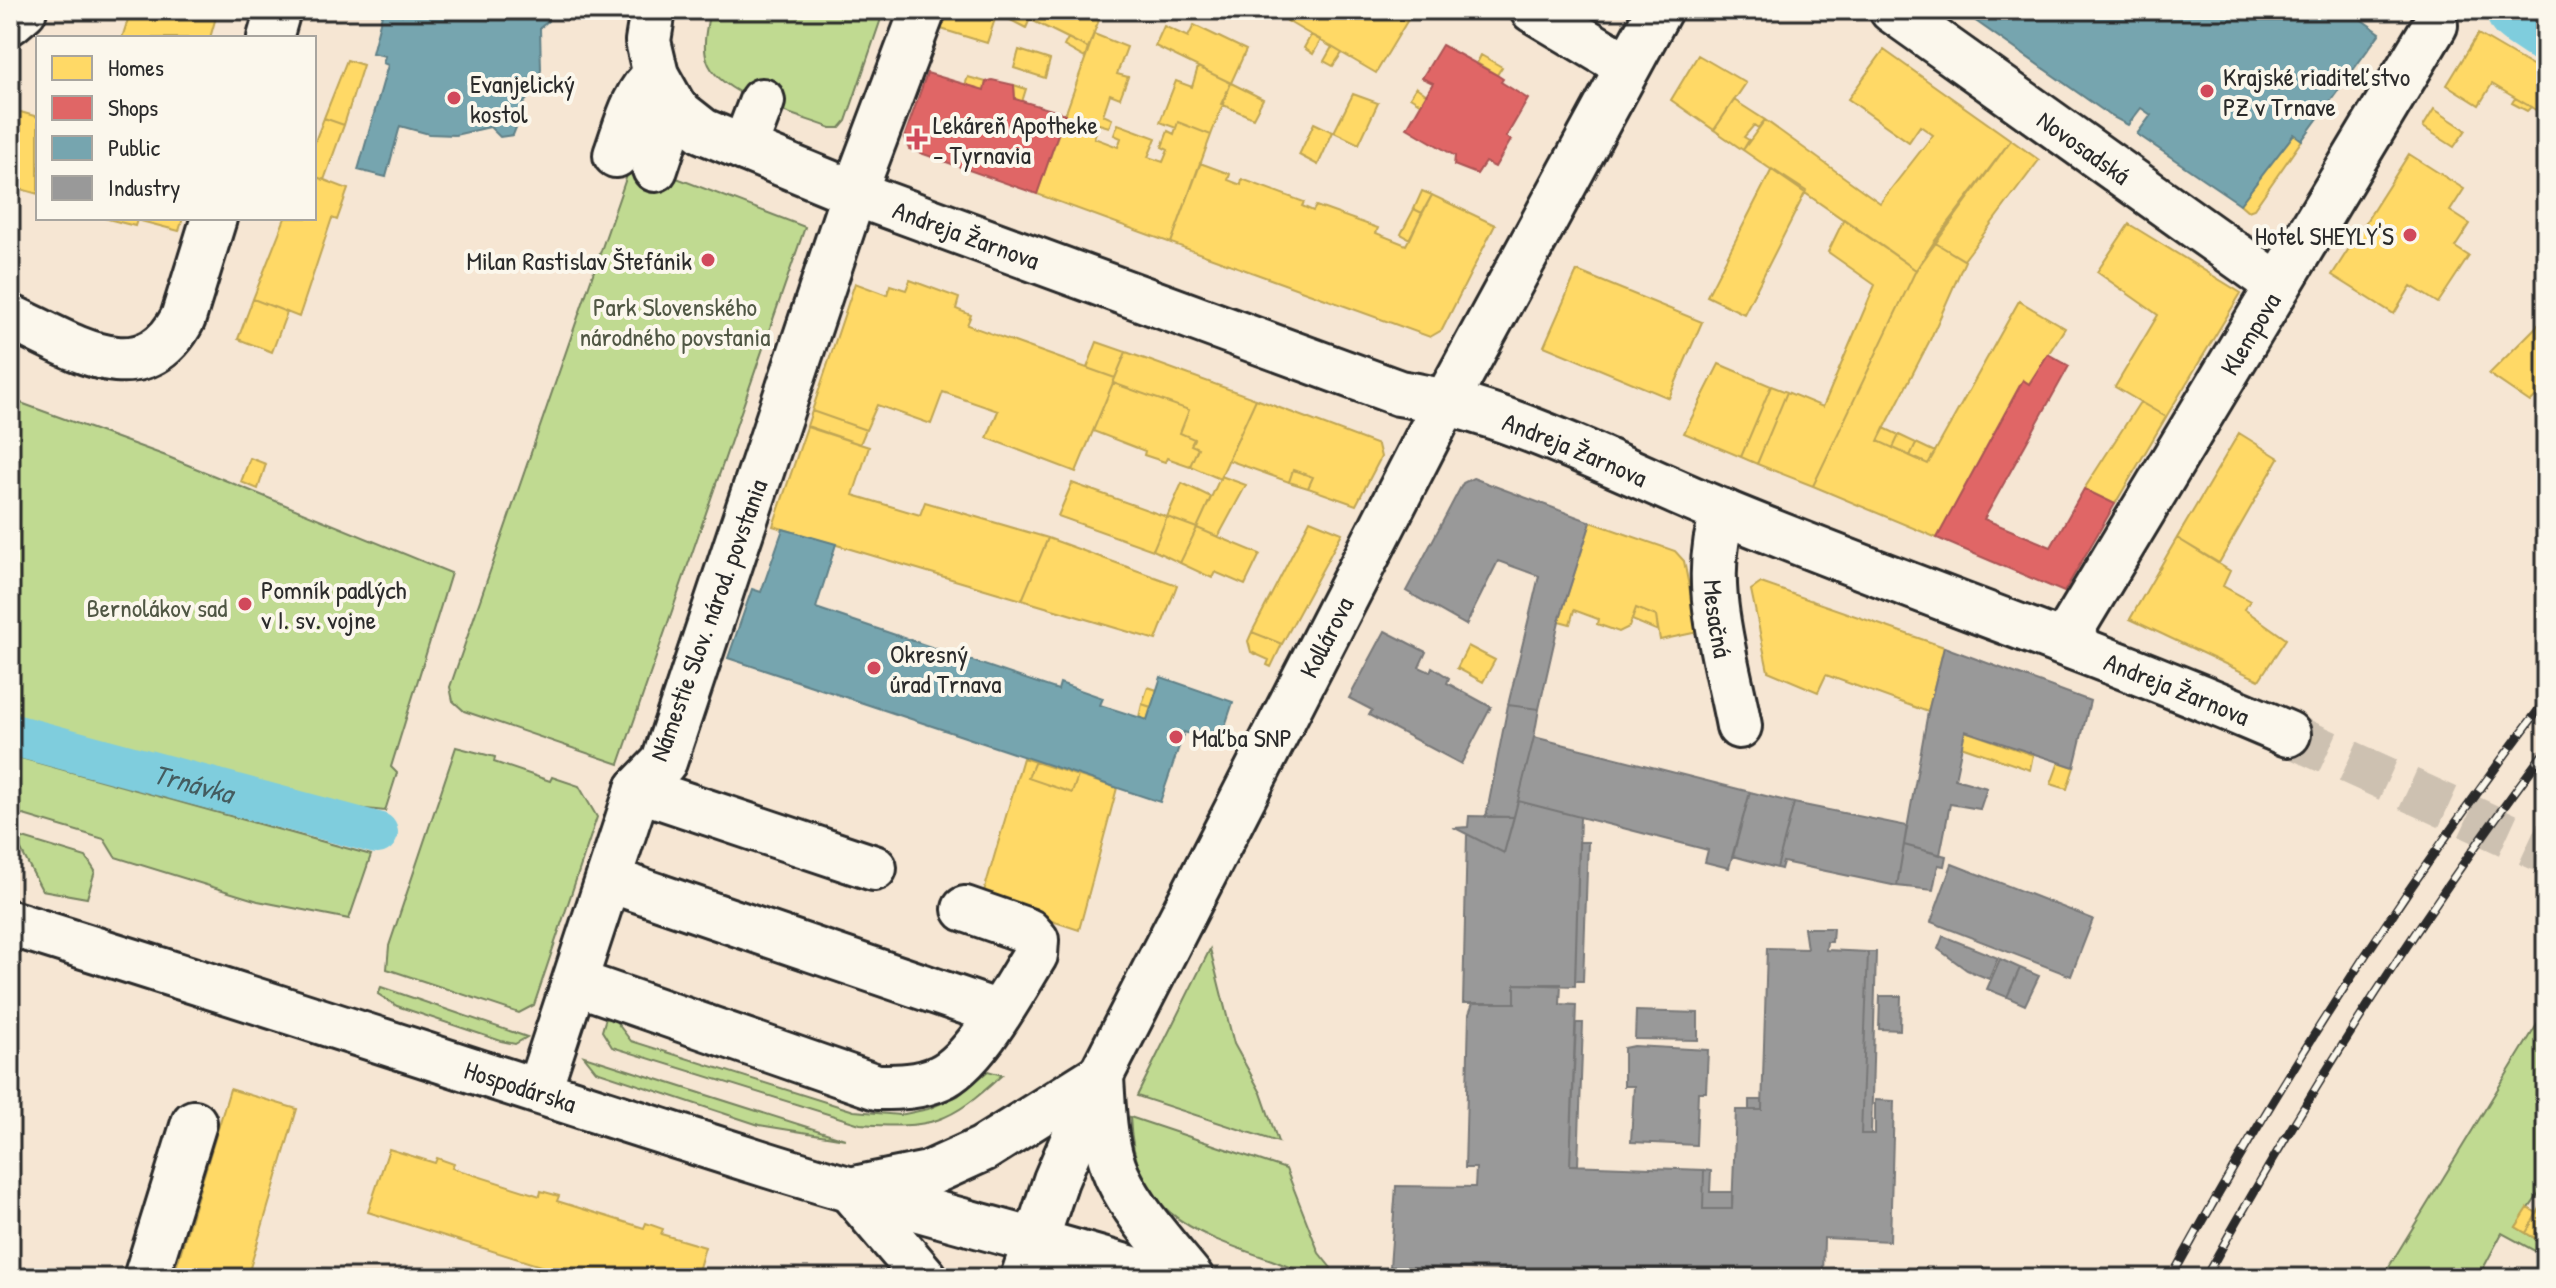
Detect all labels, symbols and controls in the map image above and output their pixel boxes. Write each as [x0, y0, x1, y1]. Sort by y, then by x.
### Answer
legend [36, 36, 316, 220]
text: Homes [108, 51, 164, 83]
place label: Krajské riaditeľstvo PZ v Trnave [2223, 59, 2410, 124]
place label: Evanjelický kostol [470, 66, 575, 131]
marker: Krajské riaditeľstvo PZ v Trnave [2198, 82, 2216, 100]
marker: Evanjelický kostol [445, 89, 463, 107]
text: Shops [108, 91, 158, 123]
street label: Novosadská [2031, 102, 2138, 192]
place label: Lekáreň Apotheke - Tyrnavia [933, 107, 1098, 172]
marker: Lekáreň Apotheke - Tyrnavia [908, 130, 926, 148]
text: Public [108, 131, 161, 163]
text: Industry [108, 171, 180, 203]
street label: Andreja Žarnova [888, 191, 1045, 277]
place label: Hotel SHEYLY'S [2255, 218, 2394, 253]
marker: Hotel SHEYLY'S [2401, 226, 2419, 244]
place label: Milan Rastislav Štefánik [466, 243, 692, 278]
marker: Milan Rastislav Štefánik [699, 251, 717, 269]
street label: Klempova [2211, 286, 2288, 381]
park label: Park Slovenského národného povstania [580, 289, 770, 354]
street label: Andreja Žarnova [1498, 403, 1653, 495]
street label: Námestie Slov. národ. povstania [641, 474, 775, 766]
place label: Pomník padlých v I. sv. vojne [261, 572, 406, 637]
street label: Mesačná [1696, 579, 1741, 661]
park label: Bernolákov sad [87, 590, 227, 625]
street label: Kollárova [1290, 590, 1361, 683]
marker: Pomník padlých v I. sv. vojne [236, 595, 254, 613]
place label: Okresný úrad Trnava [890, 636, 1001, 701]
street label: Andreja Žarnova [2100, 643, 2255, 733]
marker: Okresný úrad Trnava [865, 659, 883, 677]
place label: Maľba SNP [1192, 720, 1292, 755]
marker: Maľba SNP [1167, 728, 1185, 746]
water label: Trnávka [149, 755, 241, 813]
street label: Hospodárska [460, 1051, 581, 1120]

